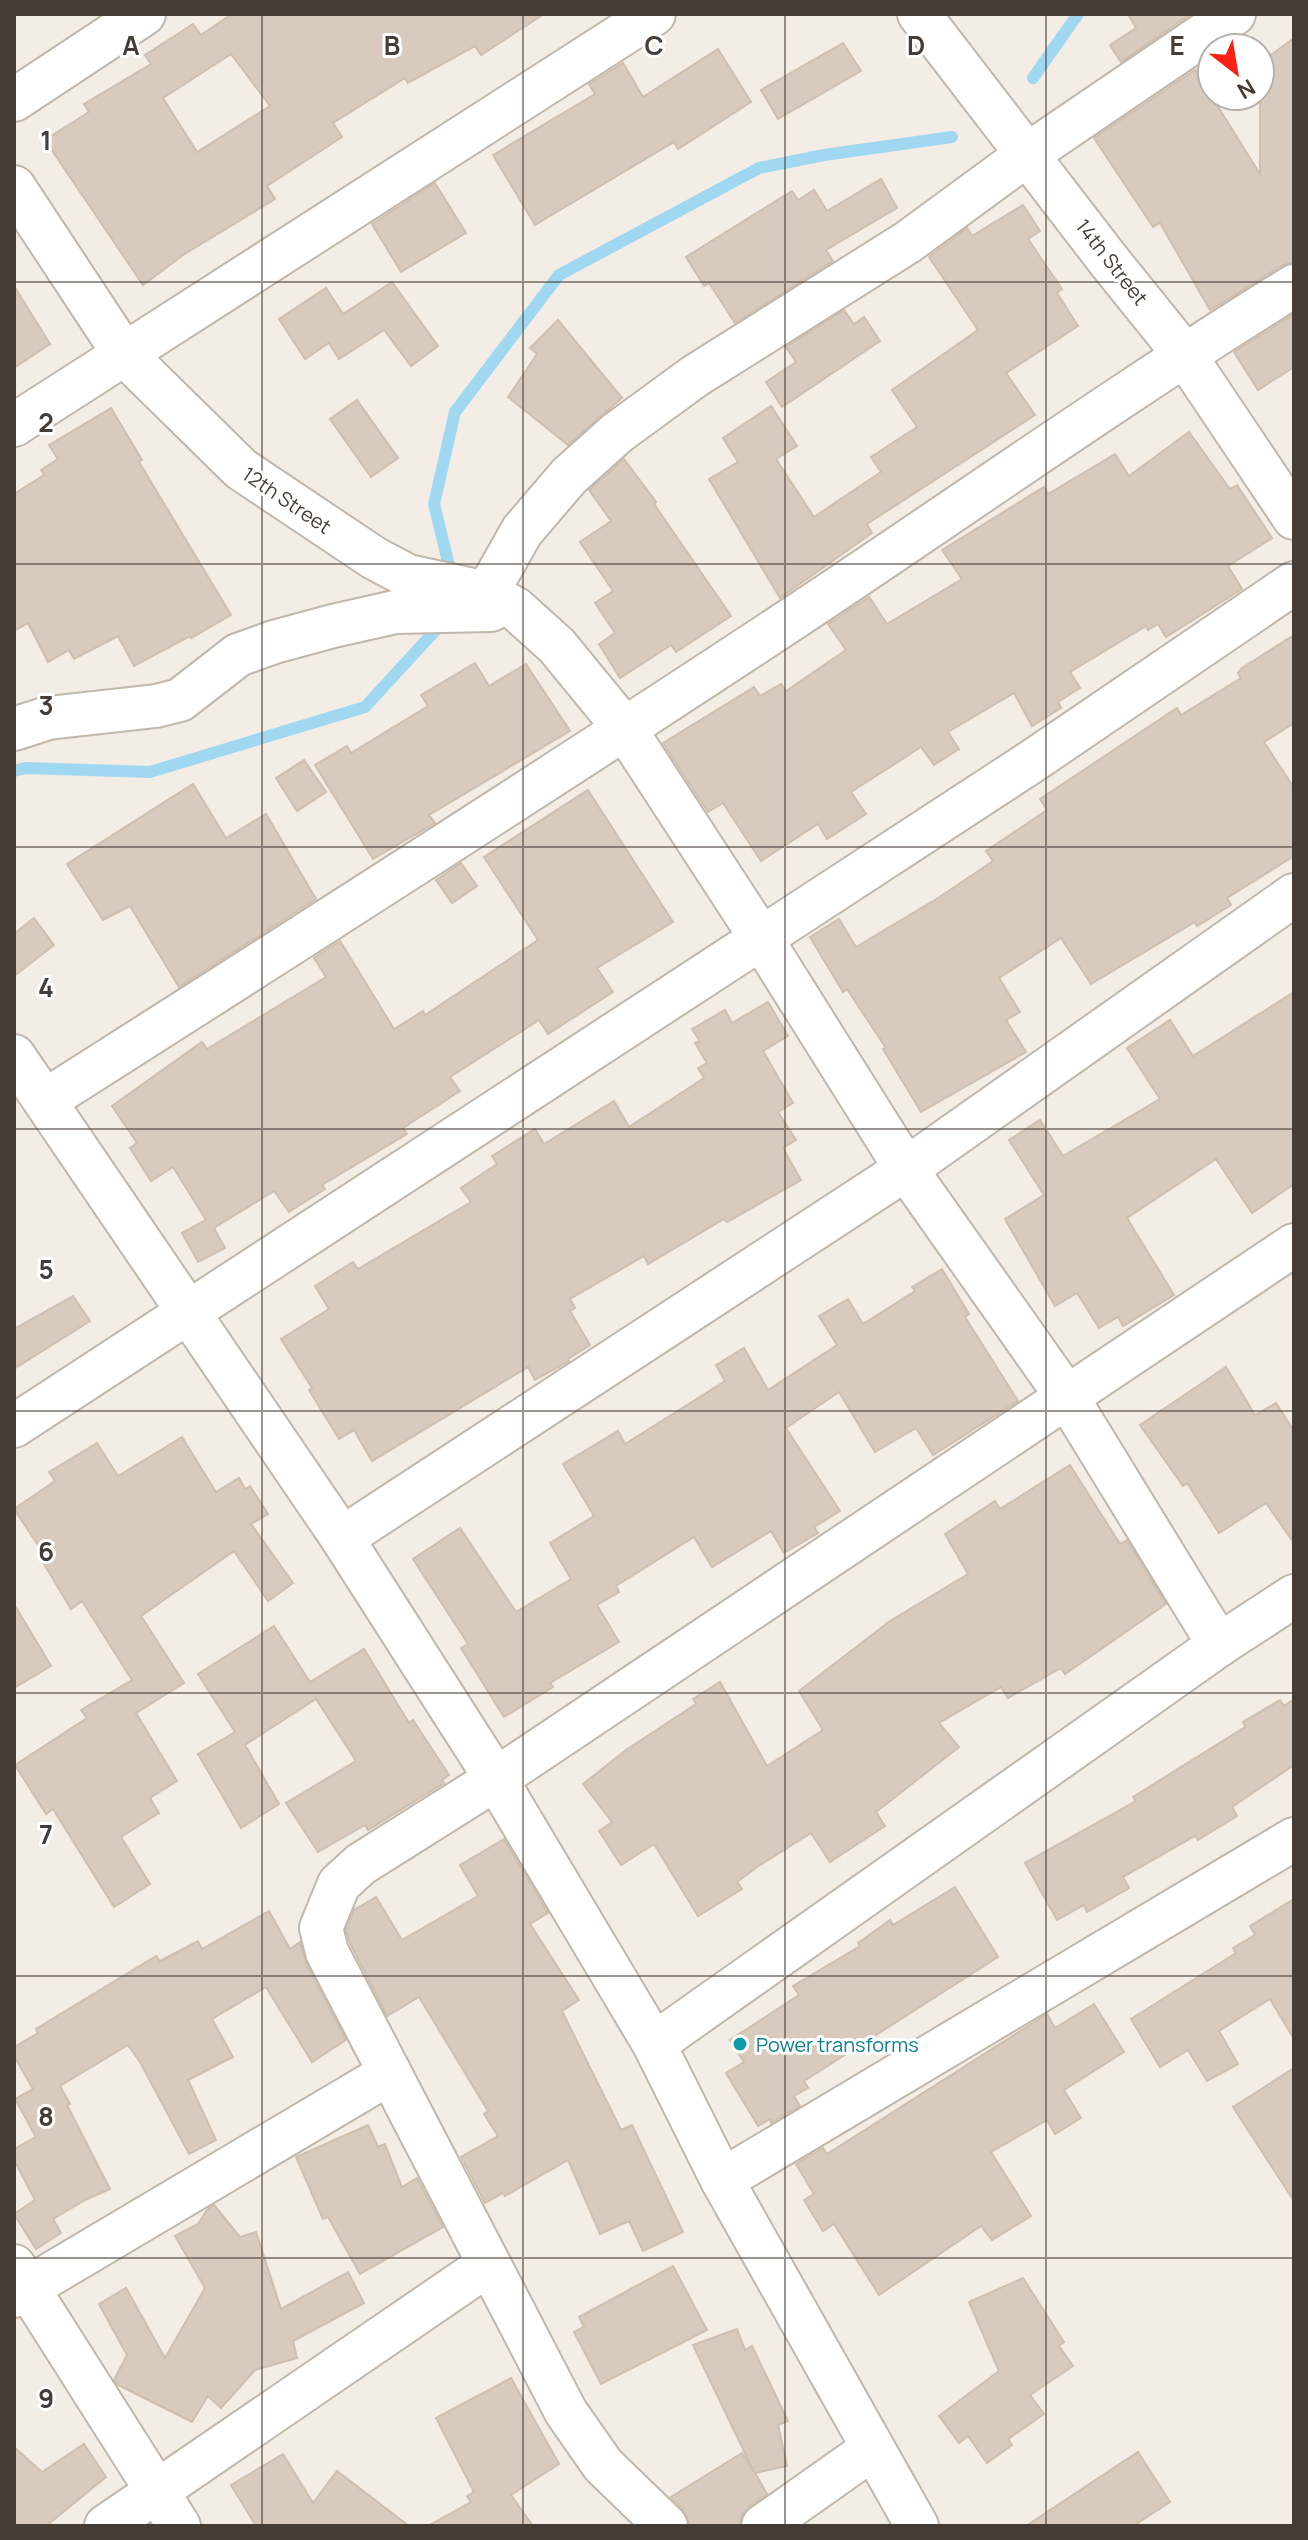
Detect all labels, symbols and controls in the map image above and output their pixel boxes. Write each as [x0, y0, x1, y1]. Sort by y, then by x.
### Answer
text: A [122, 27, 140, 63]
text: B [384, 27, 400, 63]
text: C [644, 27, 664, 63]
text: D [907, 27, 925, 63]
text: E [1169, 27, 1185, 63]
north arrow [1196, 32, 1276, 112]
text: N [1232, 72, 1261, 106]
text: 1 [40, 122, 52, 158]
street label: 14th Street [1070, 213, 1154, 311]
text: 2 [38, 404, 54, 440]
street label: 12th Street [237, 460, 337, 540]
text: 3 [38, 687, 54, 723]
text: 4 [38, 969, 54, 1005]
text: 5 [38, 1251, 54, 1287]
text: 6 [38, 1533, 54, 1569]
text: 7 [39, 1816, 53, 1852]
place label: Power transforms [756, 2031, 919, 2058]
marker: Power transforms [731, 2035, 749, 2053]
text: 8 [38, 2098, 54, 2134]
text: 9 [38, 2380, 54, 2416]

